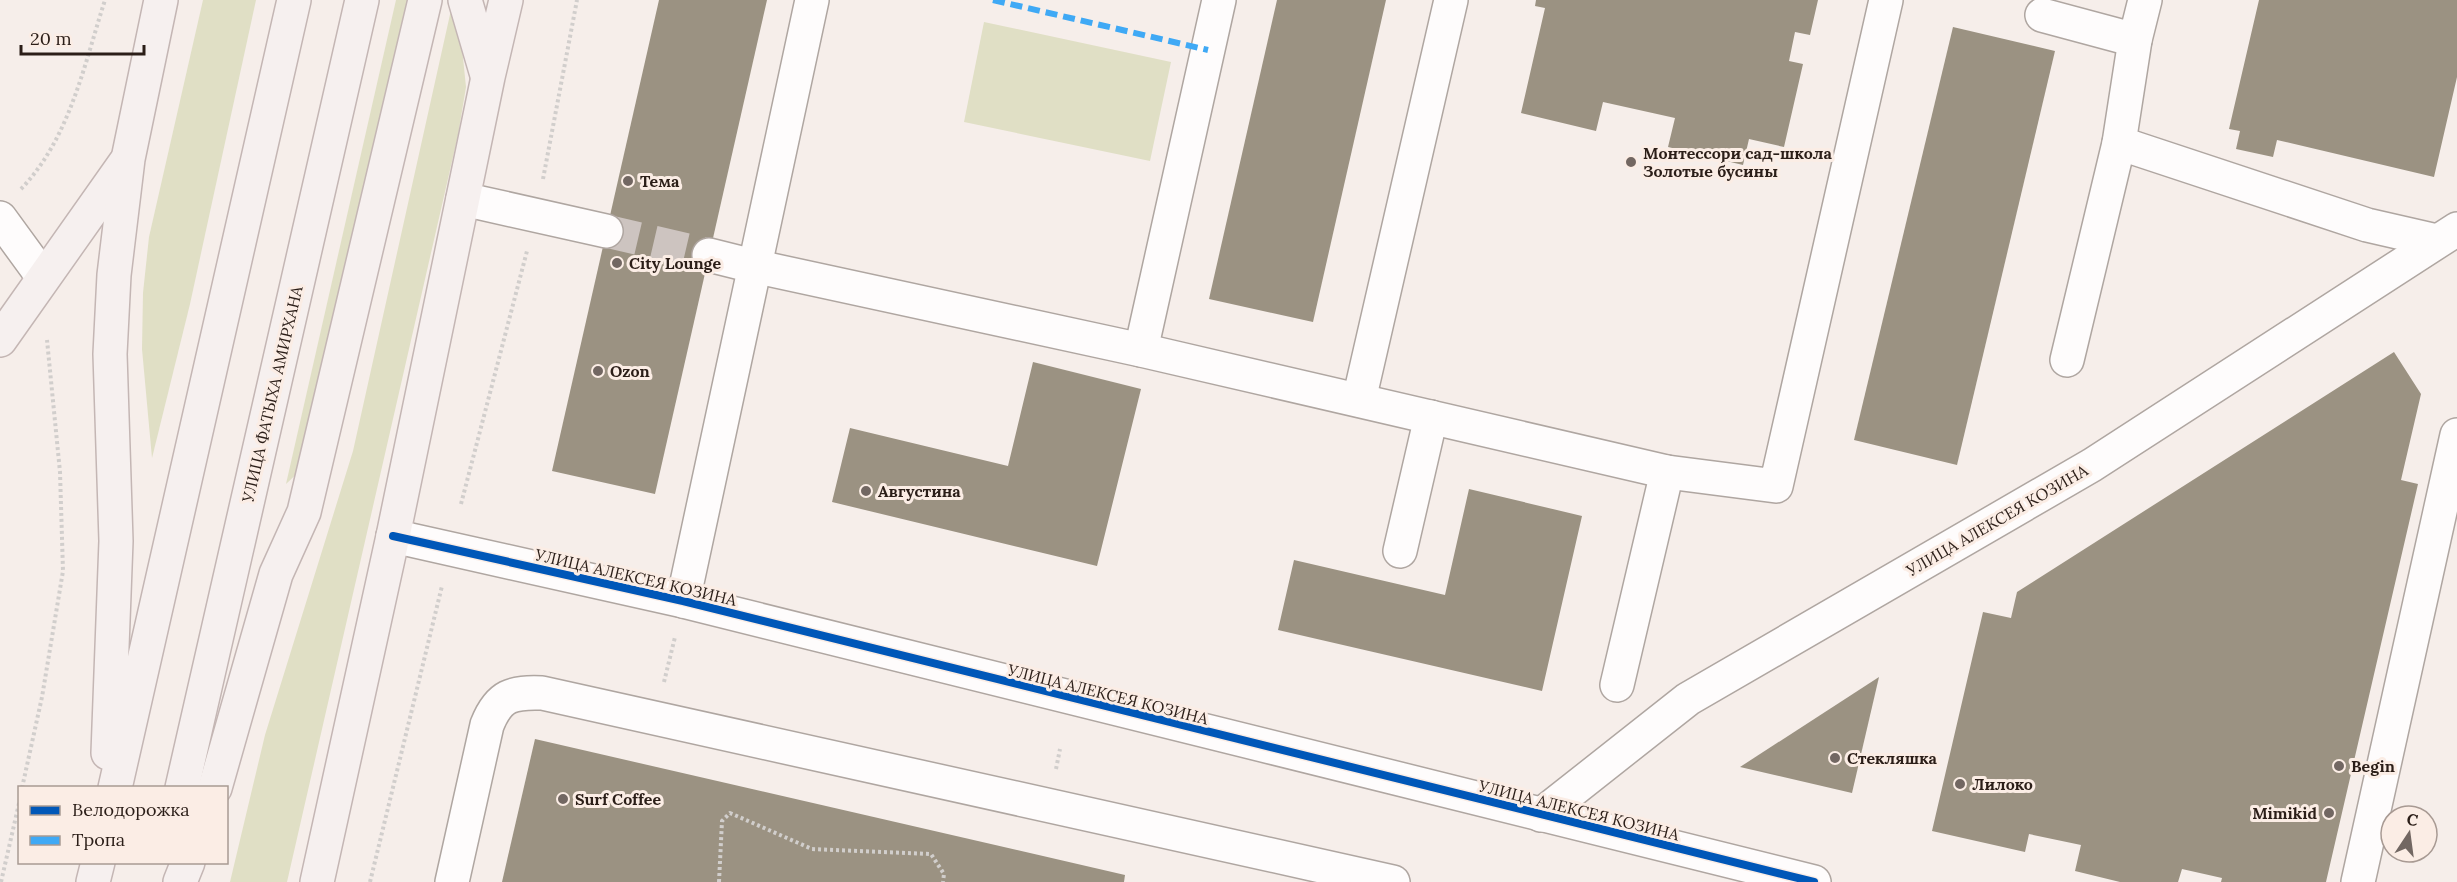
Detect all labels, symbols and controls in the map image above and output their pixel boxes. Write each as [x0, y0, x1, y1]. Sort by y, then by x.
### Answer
scale bar [21, 18, 144, 56]
text: 20 m [30, 27, 72, 50]
place label: Монтессори сад-школа Золотые бусины [1643, 143, 1832, 181]
marker: Монтессори сад-школа Золотые бусины [1624, 155, 1638, 169]
place label: Тема [640, 171, 680, 191]
marker: Тема [621, 174, 635, 188]
place label: City Lounge [629, 253, 721, 273]
marker: City Lounge [610, 256, 624, 270]
street label: УЛИЦА ФАТЫХА АМИРХАНА [237, 283, 307, 505]
place label: Ozon [610, 361, 650, 381]
marker: Ozon [591, 364, 605, 378]
street label: УЛИЦА АЛЕКСЕЯ КОЗИНА [1902, 459, 2092, 581]
place label: Августина [878, 481, 961, 501]
marker: Августина [859, 484, 873, 498]
street label: УЛИЦА АЛЕКСЕЯ КОЗИНА [532, 544, 739, 610]
street label: УЛИЦА АЛЕКСЕЯ КОЗИНА [1005, 659, 1211, 729]
place label: Стекляшка [1847, 748, 1938, 768]
marker: Стекляшка [1828, 751, 1842, 765]
place label: Begin [2351, 756, 2395, 776]
marker: Begin [2332, 759, 2346, 773]
place label: Лилоко [1972, 774, 2033, 794]
street label: УЛИЦА АЛЕКСЕЯ КОЗИНА [1476, 775, 1682, 845]
marker: Лилоко [1953, 777, 1967, 791]
legend [18, 786, 228, 864]
place label: Surf Coffee [575, 789, 661, 809]
marker: Surf Coffee [556, 792, 570, 806]
text: Велодорожка [72, 798, 190, 821]
place label: Mimikid [2252, 803, 2317, 823]
north arrow [2379, 804, 2439, 864]
marker: Mimikid [2322, 806, 2336, 820]
text: С [2405, 808, 2420, 830]
text: Тропа [72, 828, 125, 851]

